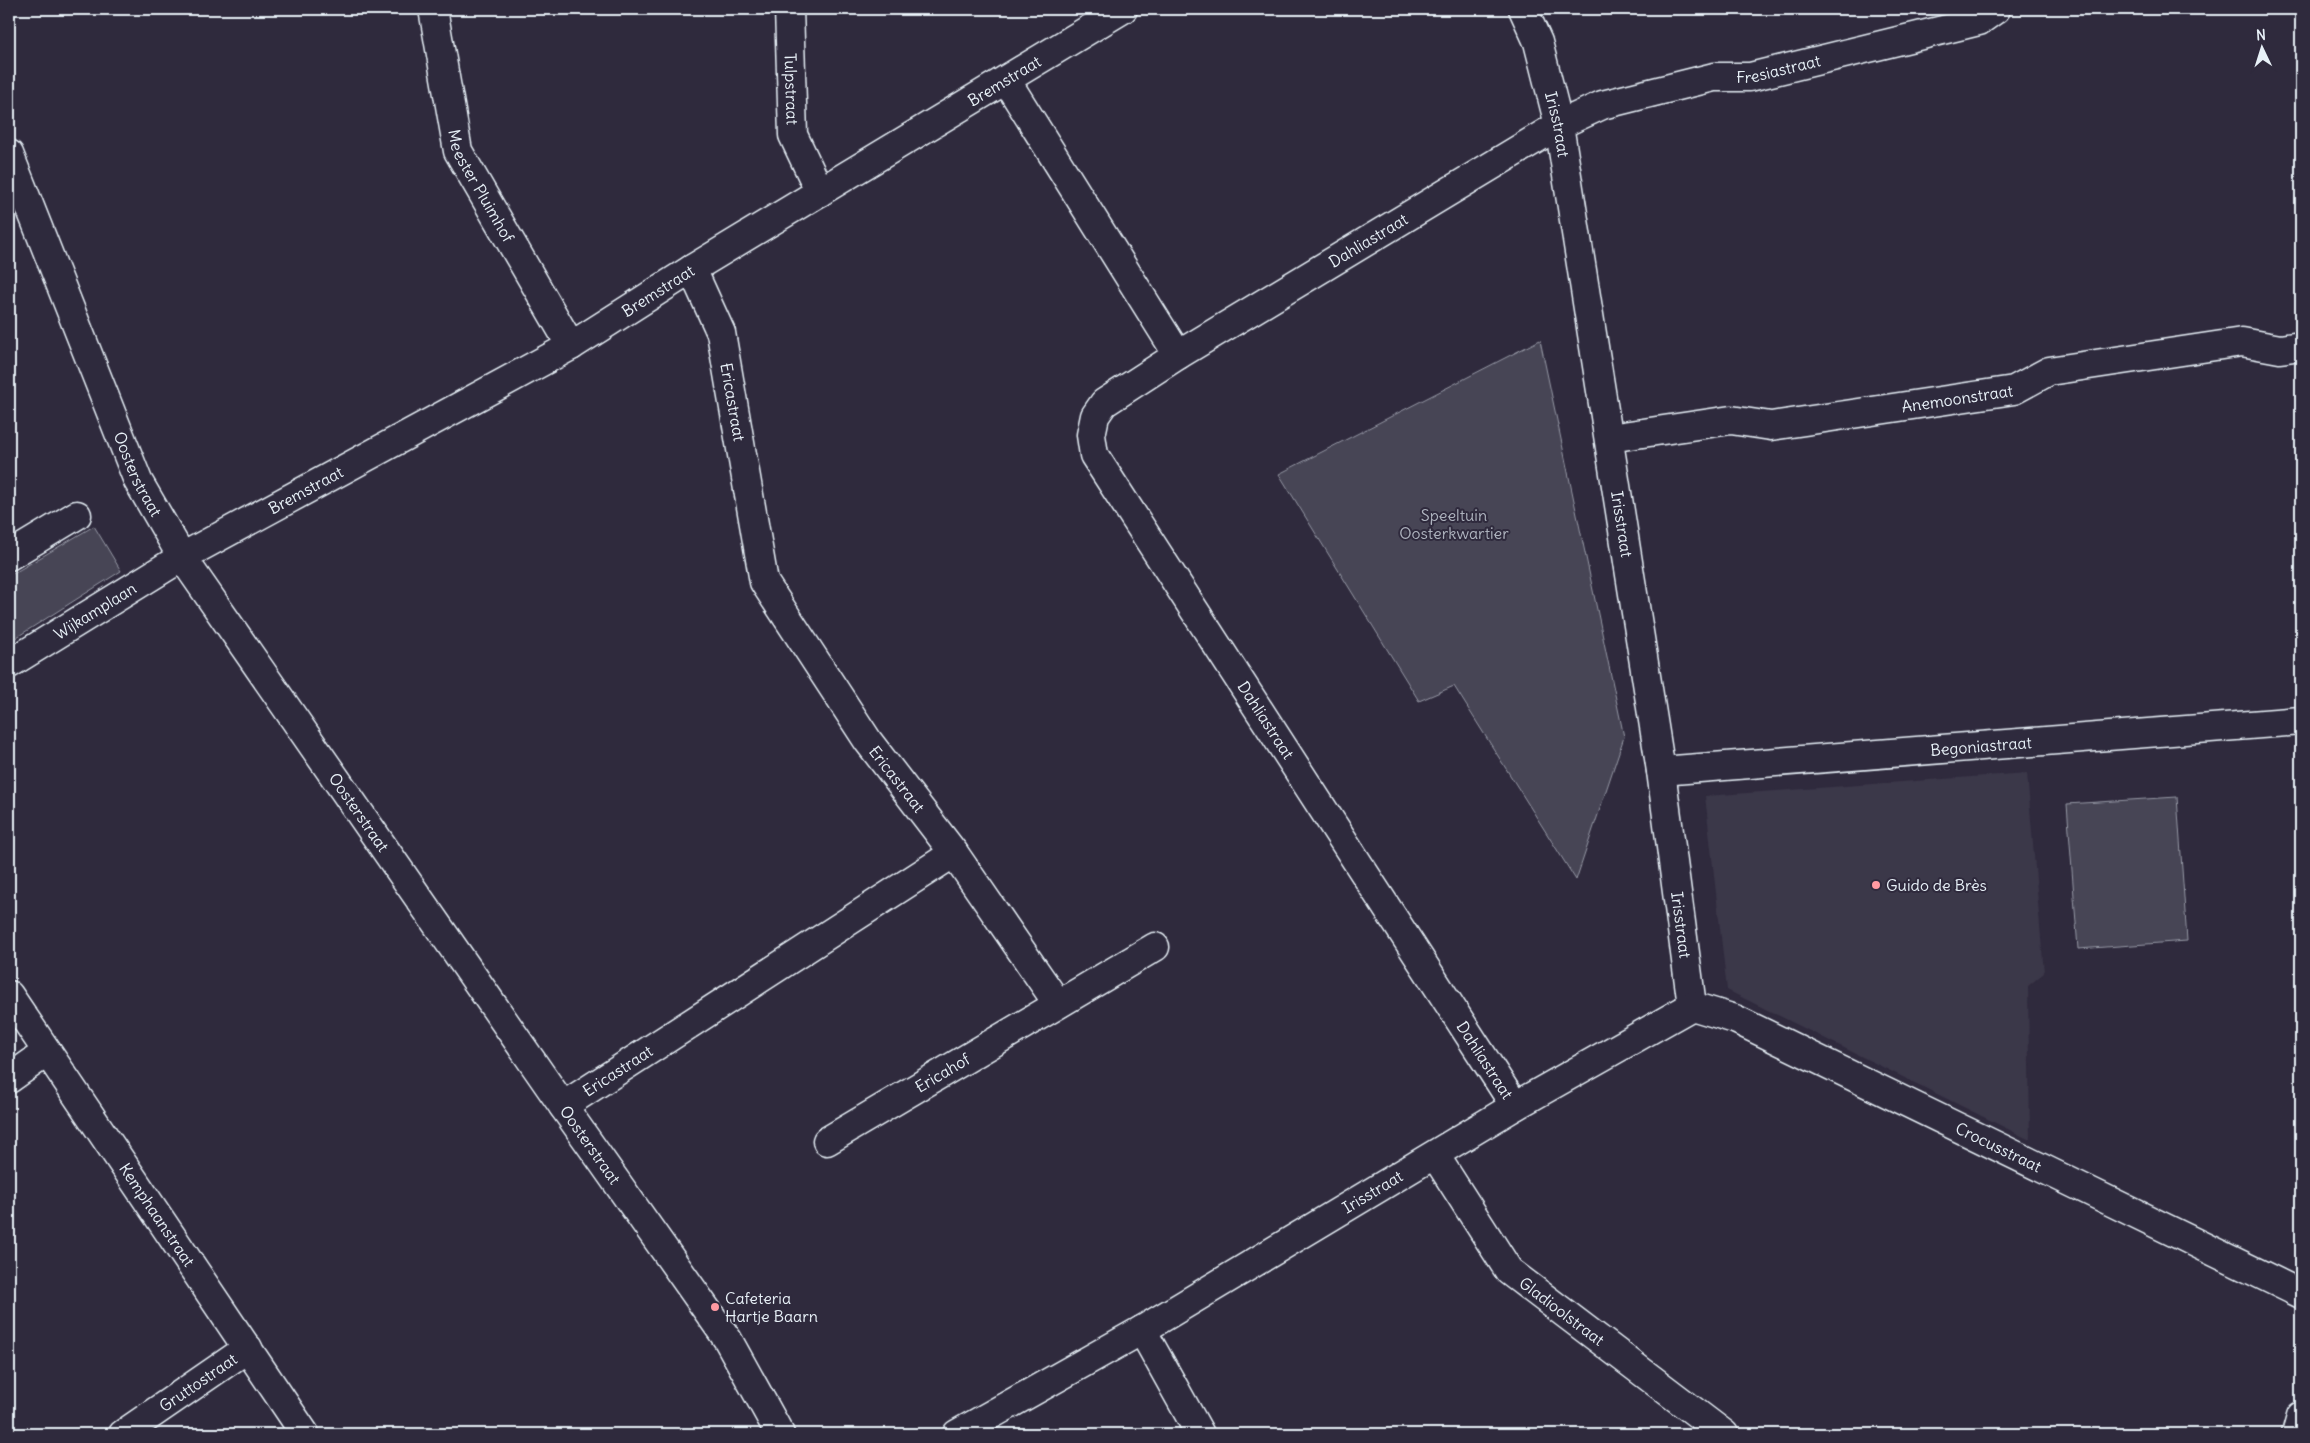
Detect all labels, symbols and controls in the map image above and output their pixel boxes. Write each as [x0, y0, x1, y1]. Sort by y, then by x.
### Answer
north arrow [2238, 22, 2288, 72]
text: N [2256, 26, 2267, 44]
street label: Fresiastraat [1736, 50, 1823, 87]
street label: Bremstraat [964, 51, 1045, 110]
street label: Tulpstraat [780, 53, 803, 126]
street label: Irisstraat [1541, 89, 1574, 159]
street label: Meester Pluimhof [444, 128, 519, 246]
street label: Dahliastraat [1325, 208, 1412, 272]
street label: Bremstraat [618, 260, 698, 321]
street label: Ericastraat [716, 361, 750, 443]
street label: Anemoonstraat [1900, 380, 2015, 417]
street label: Oosterstraat [109, 429, 167, 521]
street label: Bremstraat [265, 461, 347, 518]
street label: Irisstraat [1607, 490, 1637, 559]
park label: Speeltuin Oosterkwartier [1399, 505, 1509, 543]
street label: Wijkamplaan [50, 578, 140, 644]
street label: Dahliastraat [1233, 677, 1299, 763]
street label: Begoniastraat [1930, 732, 2033, 760]
street label: Ericastraat [865, 742, 930, 817]
street label: Oosterstraat [325, 769, 394, 856]
place label: Guido de Brès [1886, 875, 1987, 895]
marker: Guido de Brès [1870, 879, 1882, 891]
street label: Irisstraat [1667, 890, 1696, 960]
street label: Dahliastraat [1452, 1017, 1518, 1103]
street label: Ericastraat [579, 1040, 657, 1101]
street label: Ericahof [911, 1049, 974, 1097]
street label: Oosterstraat [556, 1101, 625, 1188]
street label: Crocusstraat [1952, 1118, 2045, 1177]
street label: Kemphaanstraat [115, 1159, 200, 1271]
street label: Irisstraat [1339, 1166, 1407, 1217]
street label: Gladioolstraat [1515, 1272, 1609, 1350]
place label: Cafeteria Hartje Baarn [725, 1288, 818, 1326]
marker: Cafeteria Hartje Baarn [709, 1301, 721, 1313]
street label: Gruttostraat [155, 1348, 241, 1416]

